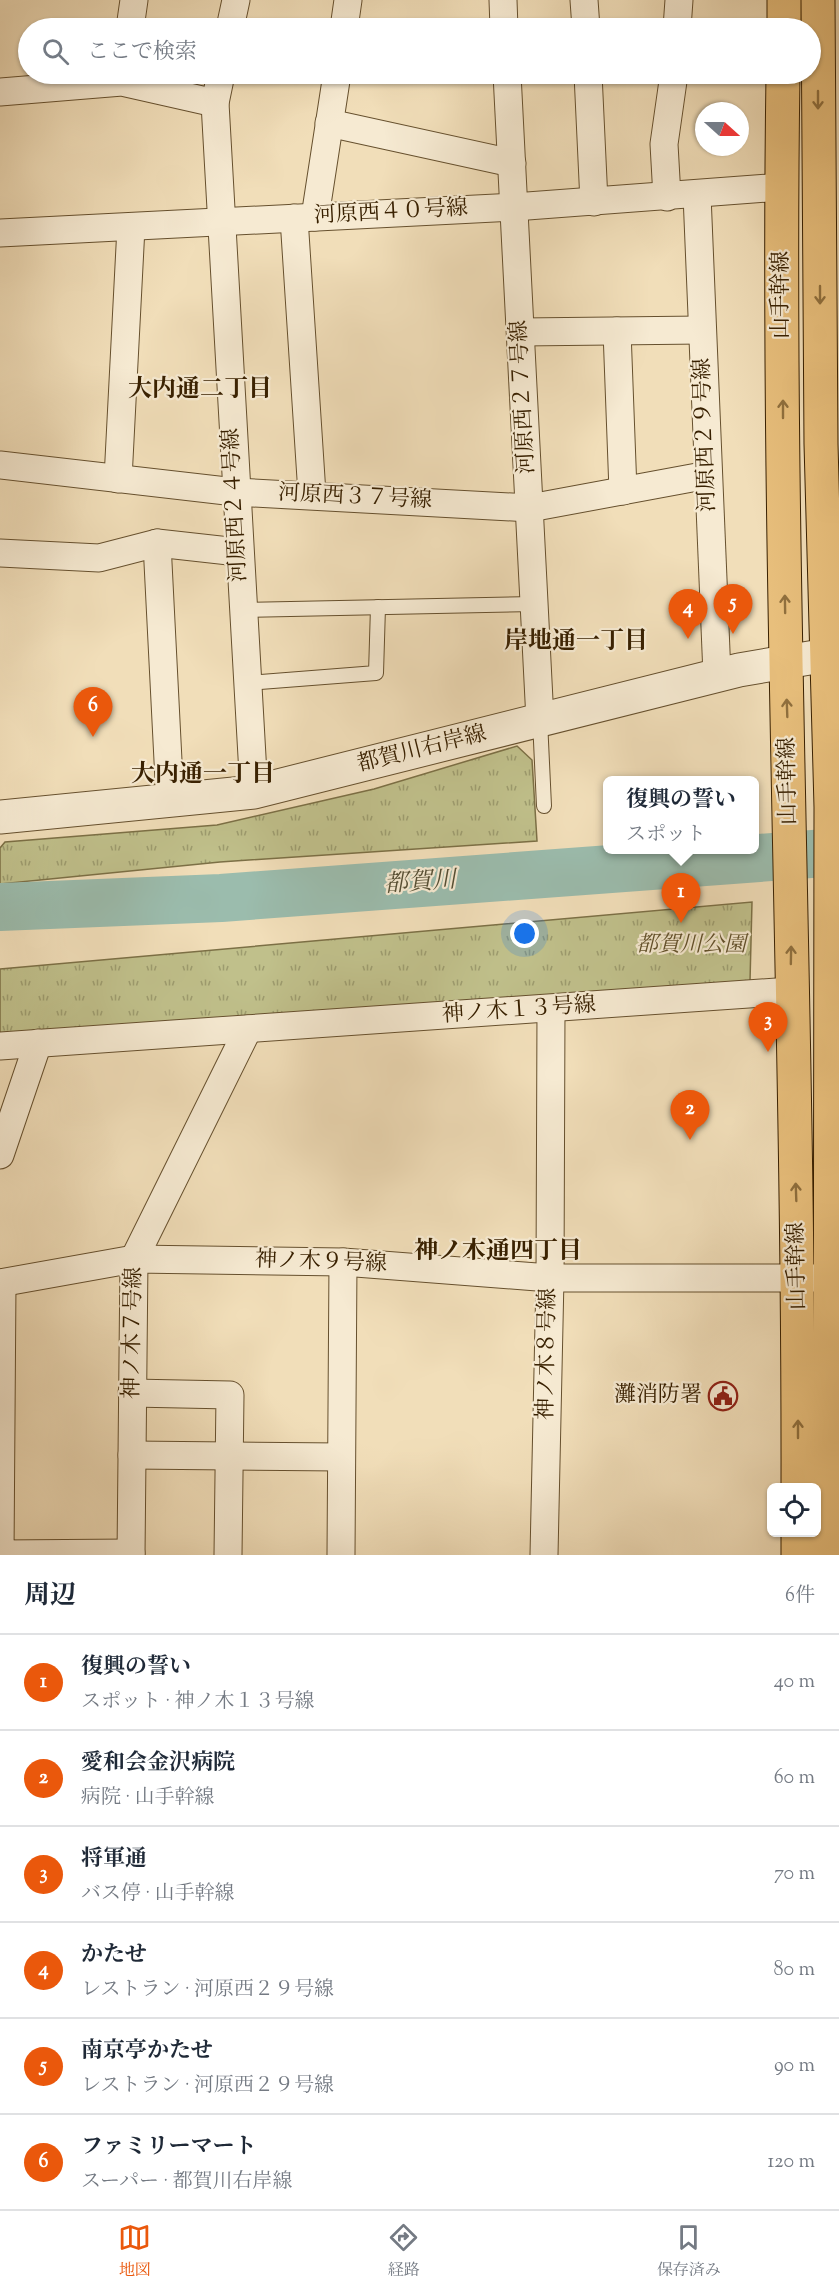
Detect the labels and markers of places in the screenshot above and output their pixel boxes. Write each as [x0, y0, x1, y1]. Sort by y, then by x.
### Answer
pin: 5 [714, 584, 752, 634]
pin: 4 [668, 590, 708, 639]
pin: 6 [74, 688, 112, 737]
pin: 1 [662, 874, 700, 923]
pin: 3 [748, 1002, 788, 1052]
pin: 2 [670, 1090, 710, 1140]
place label: 灘消防署 [614, 1380, 702, 1412]
public building icon: 灘消防署 [707, 1380, 739, 1412]

